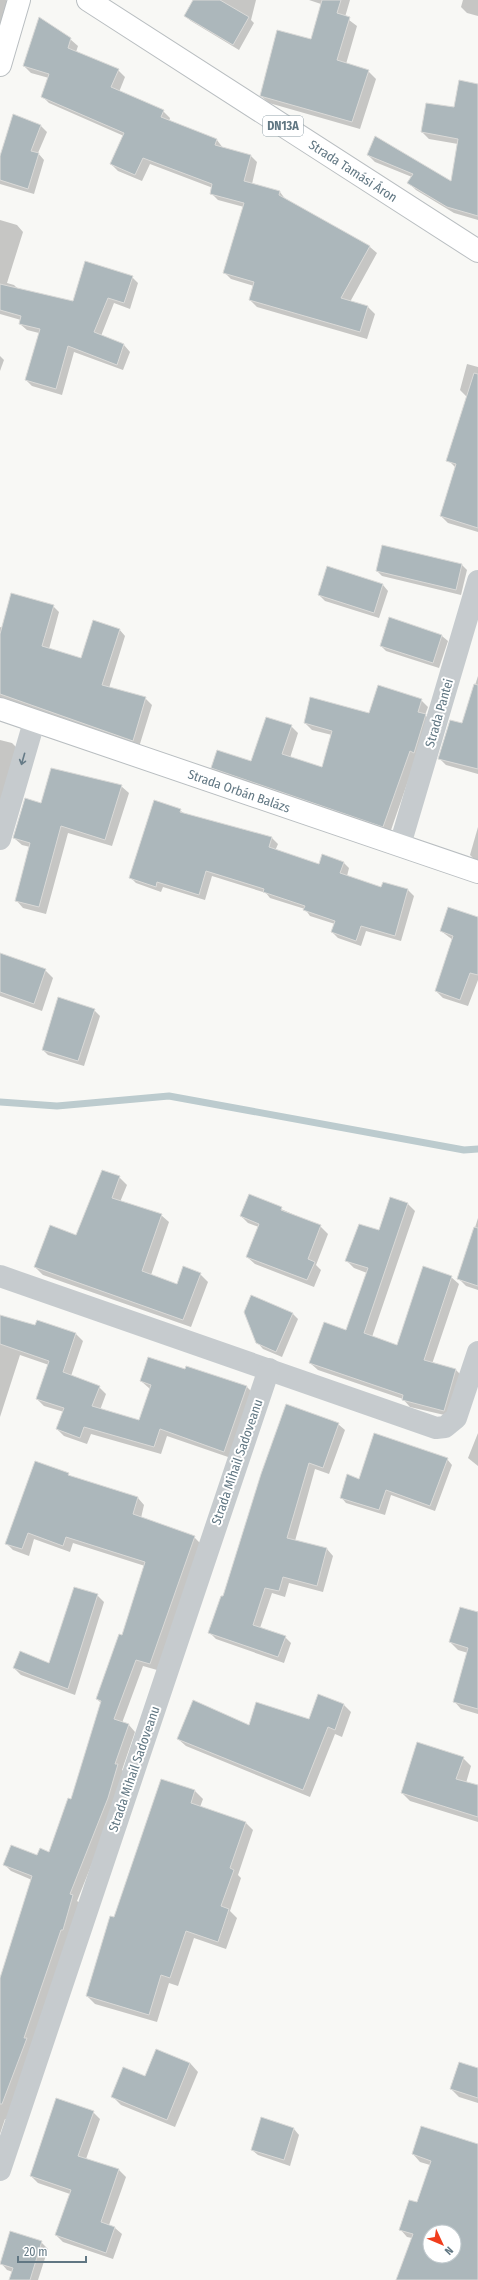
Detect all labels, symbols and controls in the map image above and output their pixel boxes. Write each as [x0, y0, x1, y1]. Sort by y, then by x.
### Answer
road number: DN13A [263, 116, 303, 136]
street label: Strada Tamási Áron [306, 137, 400, 205]
street label: Strada Pantei [422, 677, 456, 749]
one-way arrow [19, 752, 26, 765]
street label: Strada Orbán Balázs [186, 766, 292, 816]
street label: Strada Mihail Sadoveanu [208, 1397, 266, 1527]
street label: Strada Mihail Sadoveanu [105, 1704, 163, 1834]
north arrow [422, 2224, 462, 2264]
scale bar [18, 2238, 86, 2264]
text: N [442, 2244, 456, 2257]
text: 20 m [24, 2245, 48, 2259]

